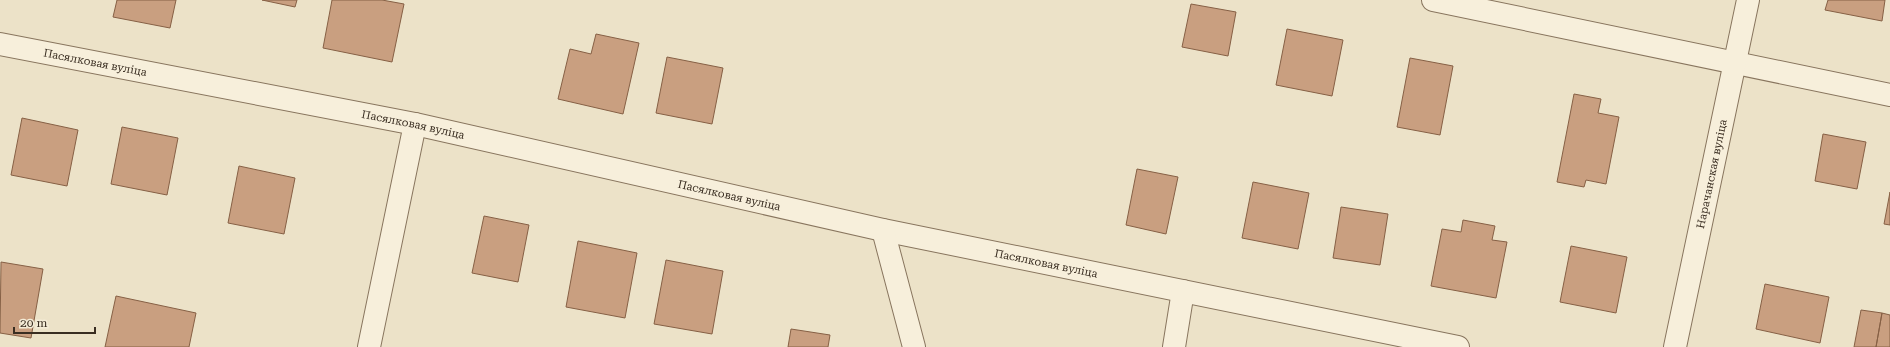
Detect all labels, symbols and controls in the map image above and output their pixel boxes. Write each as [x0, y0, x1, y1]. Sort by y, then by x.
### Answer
street label: Пасялковая вуліца [42, 47, 148, 79]
street label: Пасялковая вуліца [361, 108, 466, 142]
street label: Нарачанская вуліца [1694, 118, 1730, 230]
street label: Пасялковая вуліца [677, 178, 782, 214]
street label: Пасялковая вуліца [993, 247, 1099, 281]
scale bar [14, 309, 95, 335]
text: 20 m [20, 316, 47, 330]

